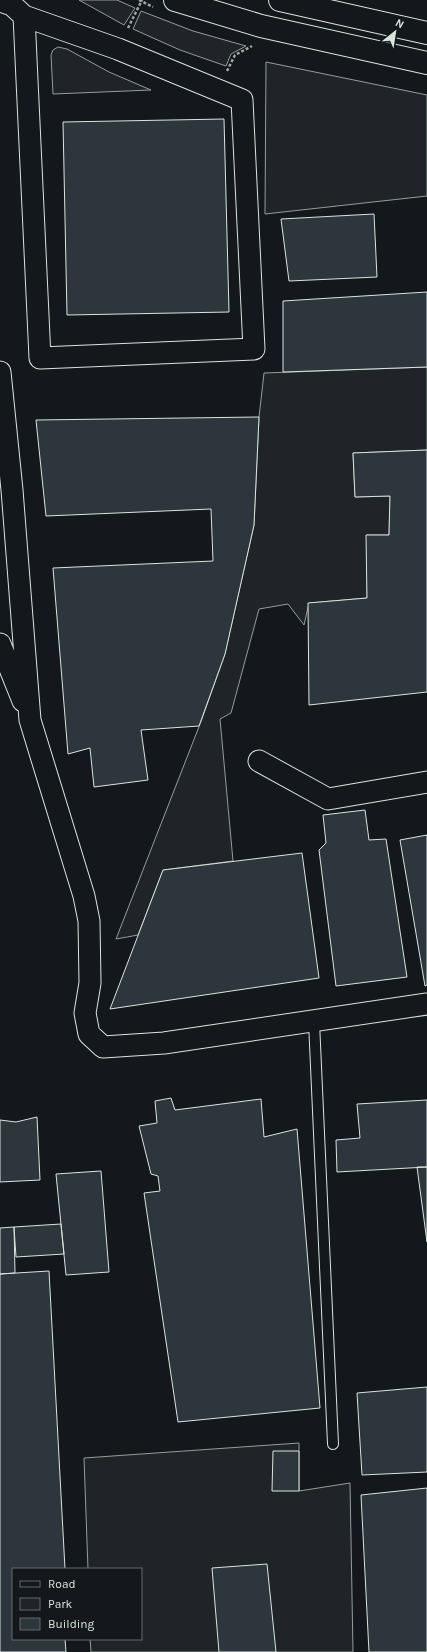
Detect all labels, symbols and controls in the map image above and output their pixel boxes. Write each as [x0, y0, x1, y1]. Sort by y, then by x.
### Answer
north arrow [375, 12, 415, 52]
text: N [393, 16, 406, 31]
legend [12, 1568, 142, 1640]
text: Road [48, 1577, 76, 1591]
text: Park [48, 1597, 73, 1611]
text: Building [48, 1617, 95, 1631]

